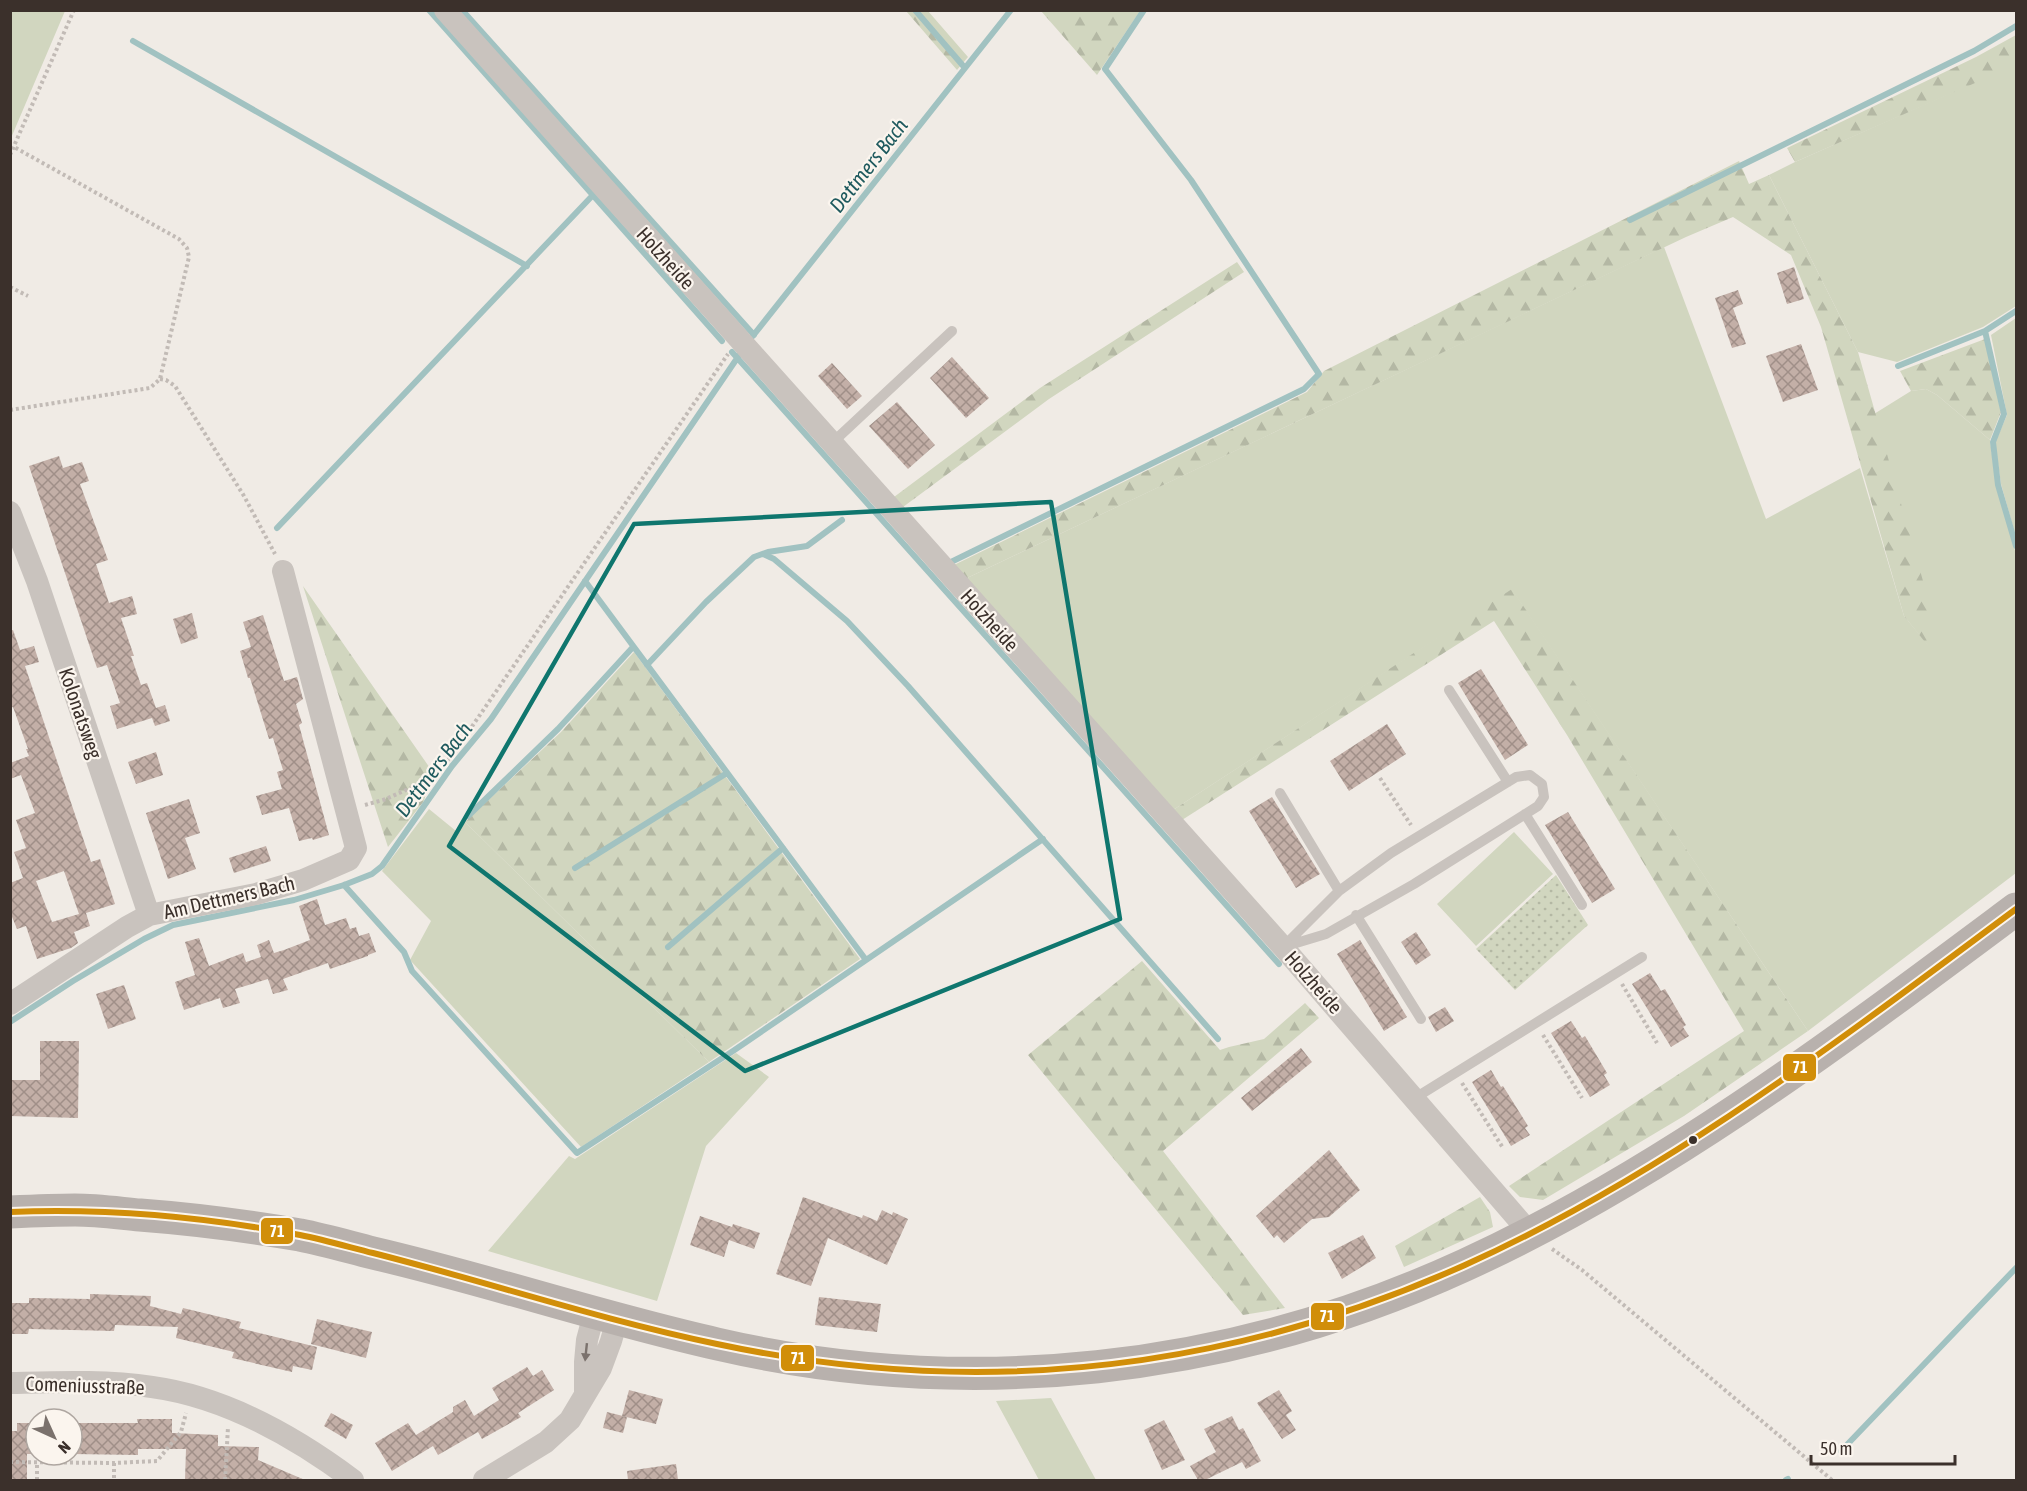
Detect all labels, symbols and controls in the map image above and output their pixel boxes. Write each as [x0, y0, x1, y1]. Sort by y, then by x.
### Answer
water label: Dettmers Bach [824, 113, 912, 217]
street label: Holzheide [632, 222, 700, 294]
street label: Holzheide [956, 584, 1024, 656]
street label: Kolonatsweg [55, 665, 107, 762]
water label: Dettmers Bach [390, 717, 476, 821]
street label: Am Dettmers Bach [161, 871, 297, 923]
street label: Holzheide [1281, 946, 1347, 1018]
line badge: 71 [1782, 1053, 1817, 1082]
text: 71 [1792, 1058, 1808, 1076]
unlabelled marker [1687, 1134, 1699, 1146]
line badge: 71 [260, 1217, 294, 1245]
text: 71 [269, 1222, 285, 1240]
line badge: 71 [1310, 1302, 1345, 1331]
text: 71 [1319, 1307, 1335, 1325]
one-way arrow [581, 1343, 591, 1362]
line badge: 71 [780, 1344, 815, 1372]
text: 71 [790, 1349, 806, 1367]
street label: Comeniusstraße [25, 1371, 145, 1399]
north arrow [24, 1407, 84, 1467]
scale bar [1811, 1428, 1955, 1466]
text: N [55, 1438, 74, 1457]
text: 50 m [1820, 1438, 1852, 1459]

